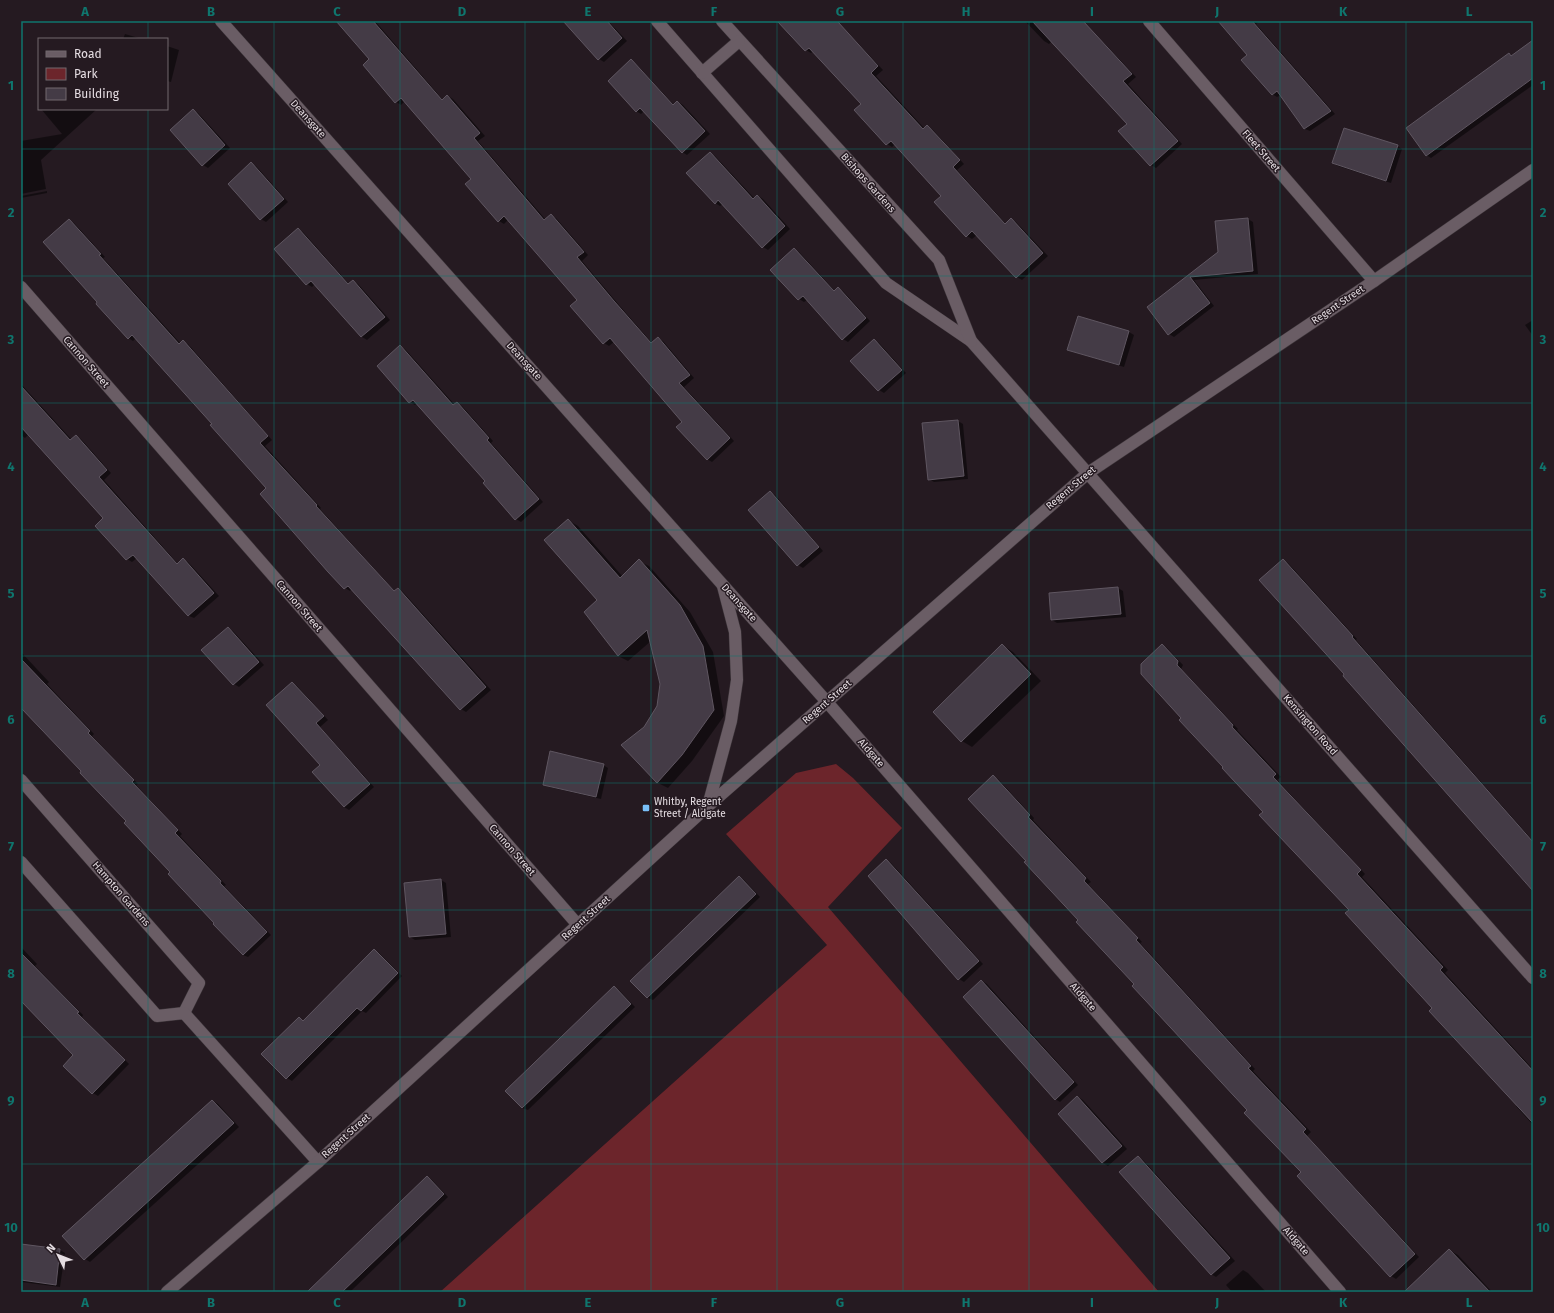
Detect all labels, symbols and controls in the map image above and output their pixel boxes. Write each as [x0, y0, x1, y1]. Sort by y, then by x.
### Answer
text: A [80, 4, 89, 19]
text: B [207, 4, 215, 19]
text: C [333, 4, 341, 19]
text: D [458, 4, 467, 19]
text: E [585, 4, 592, 19]
text: F [711, 4, 718, 19]
text: G [836, 4, 844, 19]
text: H [962, 4, 970, 19]
text: I [1090, 4, 1094, 19]
text: J [1214, 4, 1219, 19]
text: K [1339, 4, 1348, 19]
text: L [1466, 4, 1473, 19]
legend [38, 38, 168, 110]
text: Road [74, 47, 102, 61]
text: Park [74, 67, 98, 81]
text: 1 [8, 78, 14, 93]
text: 1 [1540, 78, 1546, 93]
text: Building [74, 87, 120, 101]
street label: Deansgate [288, 97, 328, 141]
street label: Fleet Street [1239, 127, 1283, 175]
street label: Bishops Gardens [838, 151, 898, 215]
text: 2 [8, 205, 15, 220]
text: 2 [1540, 205, 1547, 220]
street label: Regent Street [1309, 283, 1367, 327]
text: 3 [7, 332, 15, 347]
text: 3 [1539, 332, 1547, 347]
street label: Cannon Street [60, 334, 112, 390]
street label: Deansgate [504, 339, 544, 383]
text: 4 [7, 459, 15, 474]
text: 4 [1539, 459, 1547, 474]
street label: Regent Street [1044, 464, 1099, 512]
street label: Cannon Street [273, 578, 325, 634]
street label: Deansgate [719, 581, 759, 625]
text: 5 [8, 586, 15, 601]
text: 5 [1540, 586, 1547, 601]
street label: Regent Street [800, 677, 854, 727]
street label: Kensington Road [1280, 692, 1340, 758]
text: 6 [7, 712, 15, 727]
text: 6 [1539, 712, 1547, 727]
street label: Aldgate [855, 736, 887, 770]
place label: Whitby, Regent Street / Aldgate [654, 796, 726, 820]
marker: Whitby, Regent Street / Aldgate [641, 803, 651, 813]
street label: Cannon Street [486, 822, 538, 878]
text: 7 [8, 839, 14, 854]
text: 7 [1540, 839, 1546, 854]
street label: Hampton Gardens [90, 859, 153, 929]
street label: Regent Street [559, 893, 613, 943]
text: 8 [7, 966, 15, 981]
text: 8 [1539, 966, 1547, 981]
street label: Aldgate [1067, 980, 1099, 1014]
text: 9 [7, 1093, 15, 1108]
text: 9 [1539, 1093, 1547, 1108]
street label: Regent Street [319, 1111, 373, 1161]
text: 10 [4, 1220, 18, 1235]
text: 10 [1536, 1220, 1550, 1235]
street label: Aldgate [1280, 1224, 1312, 1258]
north arrow [38, 1235, 78, 1275]
text: N [44, 1241, 58, 1256]
text: A [80, 1295, 89, 1310]
text: B [207, 1295, 215, 1310]
text: C [333, 1295, 341, 1310]
text: D [458, 1295, 467, 1310]
text: E [585, 1295, 592, 1310]
text: F [711, 1295, 718, 1310]
text: G [836, 1295, 844, 1310]
text: H [962, 1295, 970, 1310]
text: I [1090, 1295, 1094, 1310]
text: J [1214, 1295, 1219, 1310]
text: K [1339, 1295, 1348, 1310]
text: L [1466, 1295, 1473, 1310]

